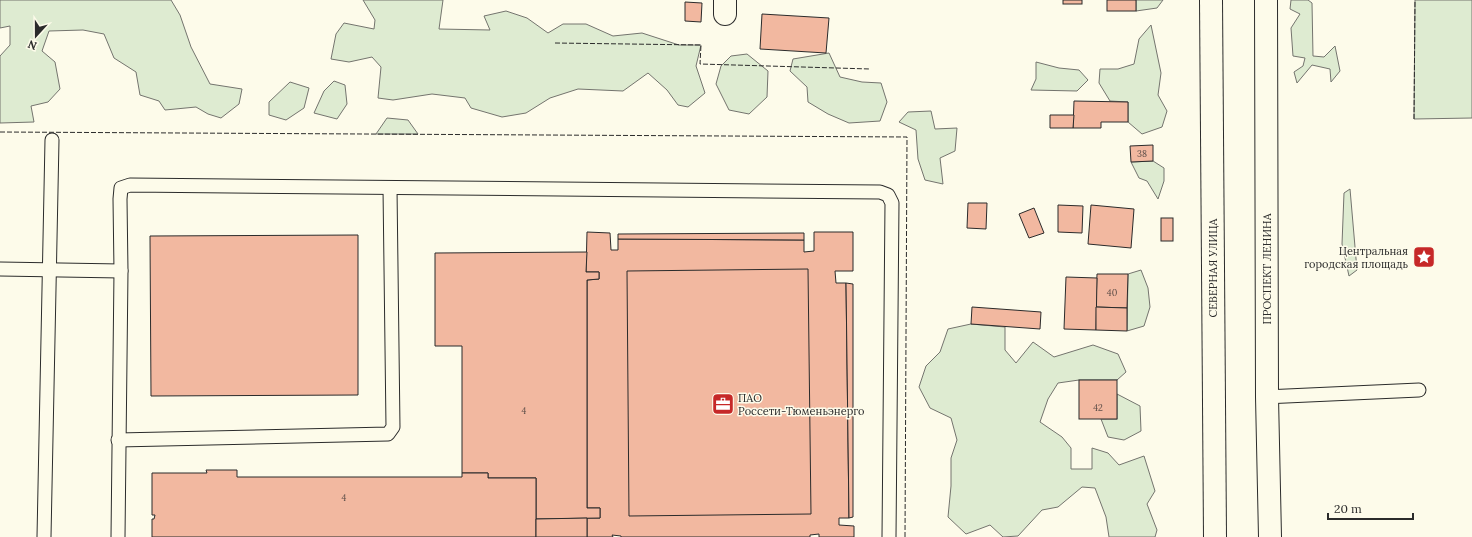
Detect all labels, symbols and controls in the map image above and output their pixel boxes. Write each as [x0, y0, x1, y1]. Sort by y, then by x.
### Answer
north arrow [16, 16, 56, 56]
text: N [25, 37, 39, 53]
house number: 38 [1137, 148, 1147, 159]
street label: ПРОСПЕКТ ЛЕНИНА [1260, 212, 1274, 325]
street label: СЕВЕРНАЯ УЛИЦА [1206, 217, 1220, 317]
place label: Центральная городская площадь [1304, 244, 1408, 271]
place icon: Центральная городская площадь [1411, 244, 1437, 270]
house number: 40 [1107, 287, 1118, 298]
office icon: ПАО Россети-Тюменьэнерго [710, 391, 736, 417]
place label: ПАО Россети-Тюменьэнерго [738, 391, 864, 418]
house number: 42 [1093, 402, 1103, 413]
house number: 4 [522, 405, 527, 416]
house number: 4 [342, 492, 347, 503]
scale bar [1328, 495, 1413, 521]
text: 20 m [1334, 501, 1362, 516]

